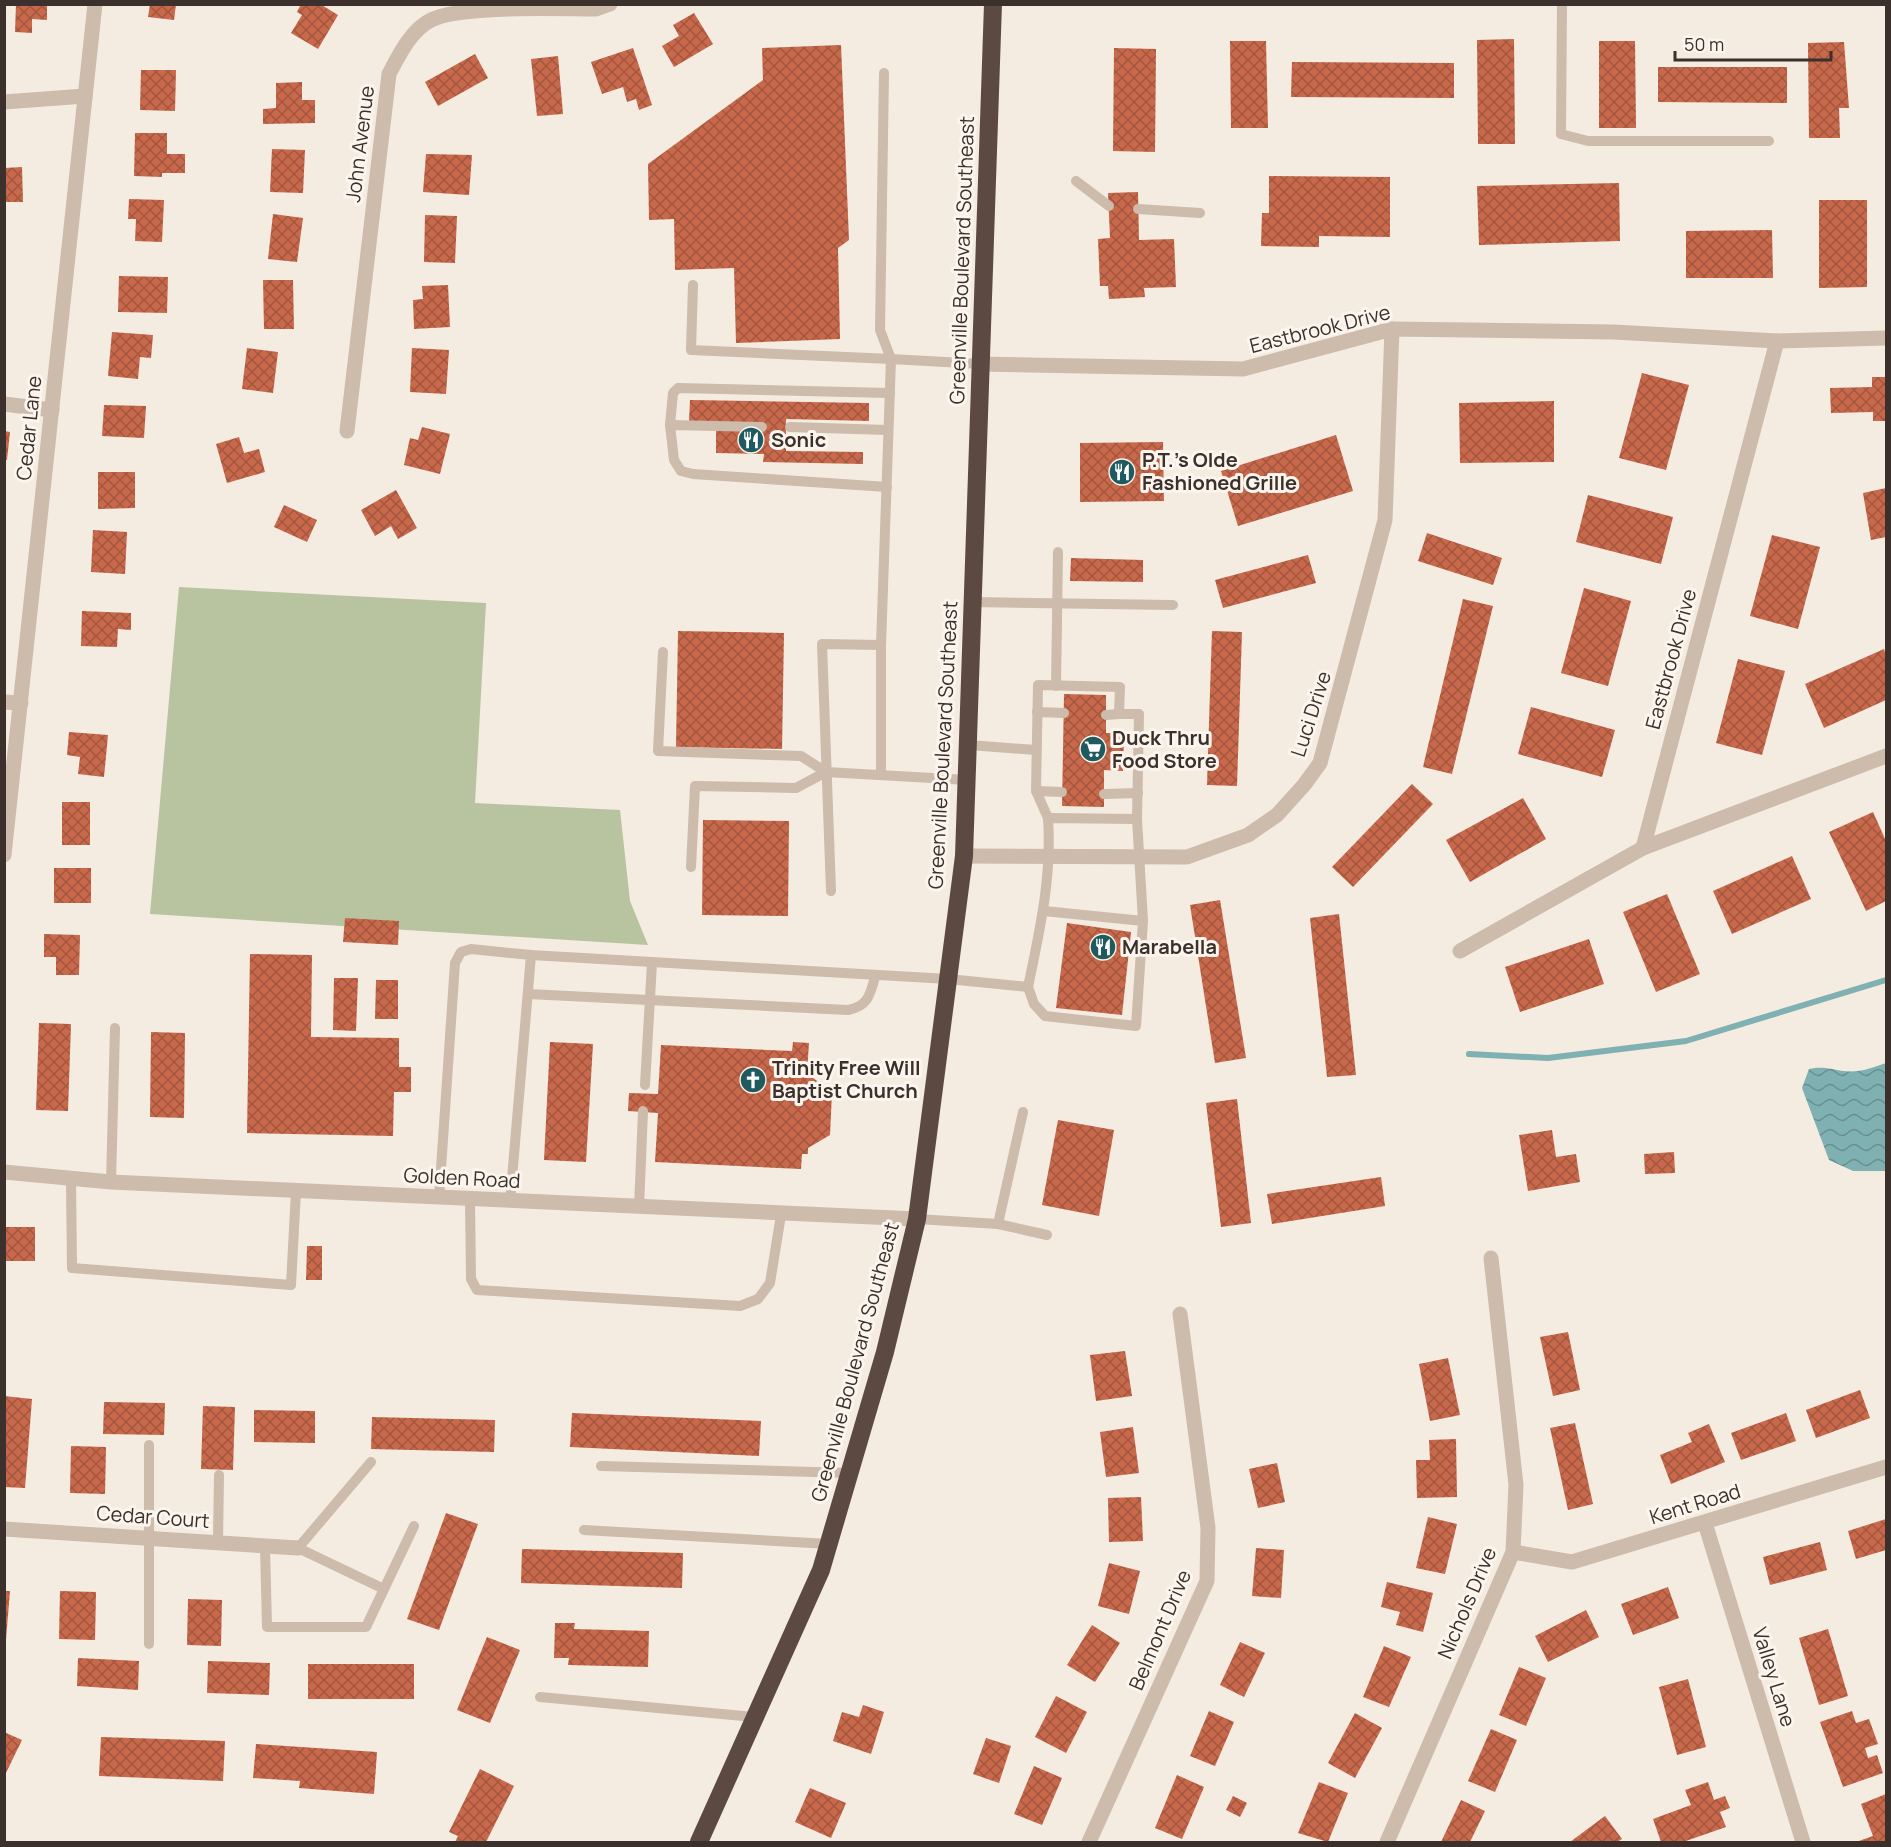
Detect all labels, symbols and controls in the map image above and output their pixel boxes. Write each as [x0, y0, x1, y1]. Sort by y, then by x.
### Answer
scale bar [1675, 24, 1831, 62]
text: 50 m [1684, 32, 1724, 56]
street label: John Avenue [339, 84, 380, 204]
street label: Greenville Boulevard Southeast [943, 115, 980, 405]
street label: Eastbrook Drive [1247, 298, 1393, 359]
street label: Cedar Lane [10, 374, 47, 482]
restaurant icon: Sonic [736, 425, 766, 455]
place label: Sonic [771, 426, 826, 453]
place label: P.T.’s Olde Fashioned Grille [1142, 446, 1297, 496]
restaurant icon: P.T.’s Olde Fashioned Grille [1107, 457, 1137, 487]
street label: Eastbrook Drive [1639, 586, 1702, 732]
street label: Greenville Boulevard Southeast [921, 600, 964, 890]
street label: Luci Drive [1284, 668, 1337, 760]
place label: Duck Thru Food Store [1112, 724, 1217, 774]
supermarket icon: Duck Thru Food Store [1078, 734, 1108, 764]
restaurant icon: Marabella [1088, 932, 1118, 962]
place label: Marabella [1122, 933, 1217, 960]
place label: Trinity Free Will Baptist Church [772, 1054, 921, 1104]
church icon: Trinity Free Will Baptist Church [738, 1065, 768, 1095]
street label: Golden Road [403, 1161, 521, 1194]
street label: Greenville Boulevard Southeast [804, 1219, 905, 1505]
street label: Kent Road [1646, 1477, 1744, 1530]
street label: Cedar Court [96, 1499, 211, 1534]
street label: Nichols Drive [1431, 1543, 1502, 1663]
street label: Belmont Drive [1122, 1566, 1197, 1694]
street label: Valley Lane [1747, 1624, 1802, 1730]

